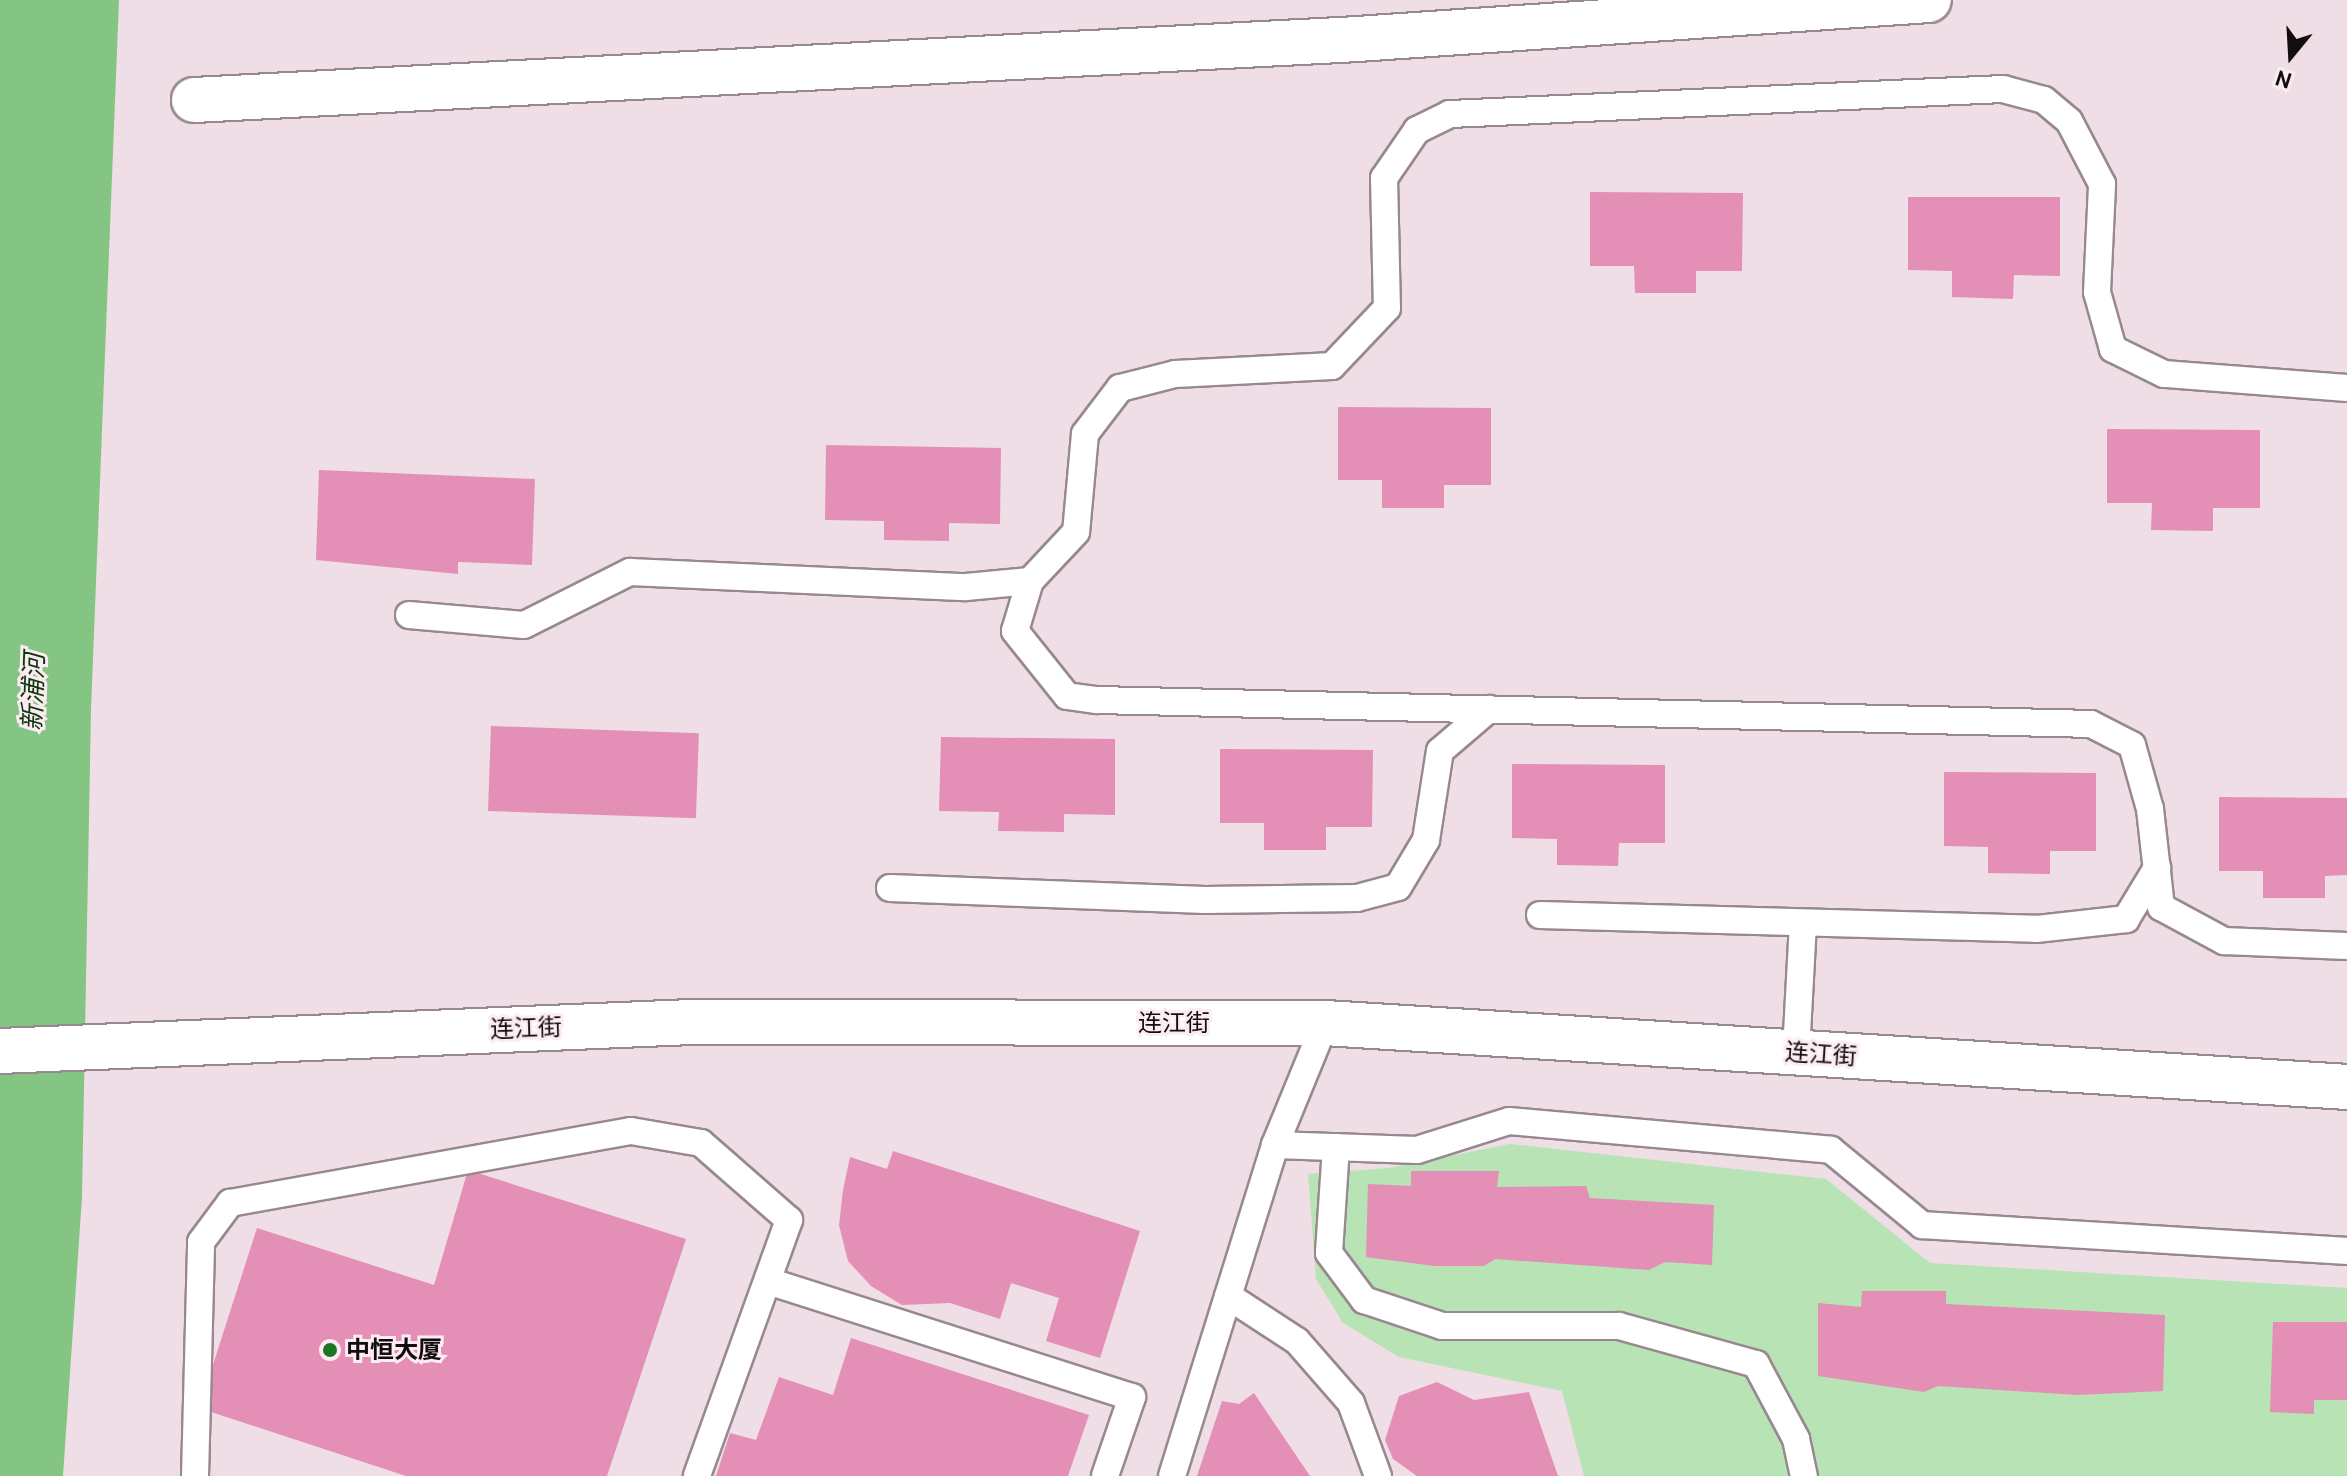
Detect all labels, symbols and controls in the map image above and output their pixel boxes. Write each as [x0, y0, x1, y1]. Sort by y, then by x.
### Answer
north arrow [2251, 16, 2331, 96]
text: N [2272, 64, 2295, 95]
water label: 新浦河 [17, 652, 51, 732]
street label: 连江街 [1138, 1009, 1210, 1037]
street label: 连江街 [490, 1012, 562, 1044]
street label: 连江街 [1784, 1037, 1858, 1071]
place label: 中恒大厦 [346, 1336, 442, 1364]
marker: 中恒大厦 [321, 1341, 339, 1359]

